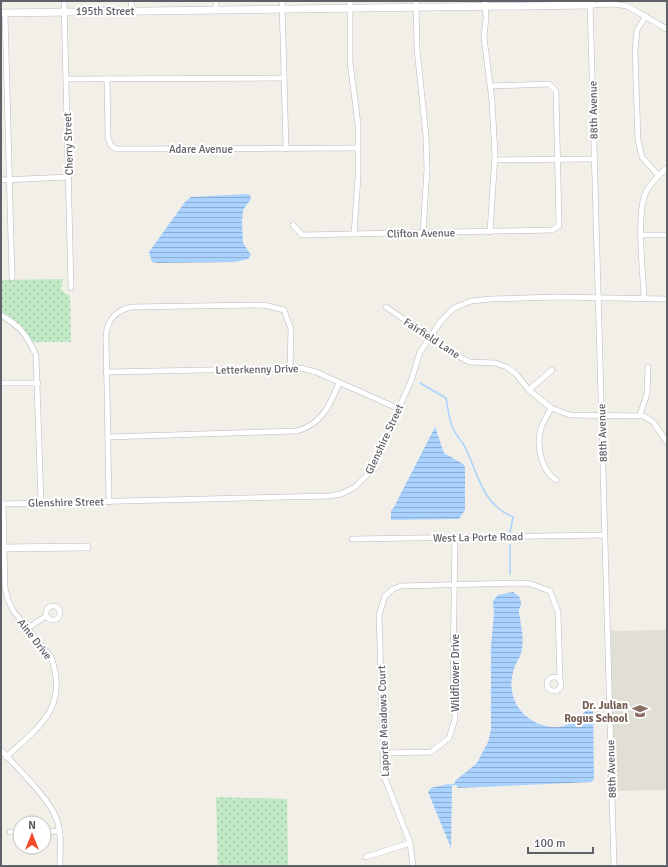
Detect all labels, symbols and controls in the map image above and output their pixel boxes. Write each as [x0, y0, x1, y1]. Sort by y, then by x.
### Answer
street label: 195th Street [76, 5, 135, 18]
street label: 88th Avenue [586, 81, 601, 139]
street label: Cherry Street [61, 112, 76, 176]
street label: Adare Avenue [169, 143, 233, 156]
street label: Clifton Avenue [387, 226, 455, 241]
street label: Fairfield Lane [401, 315, 462, 361]
street label: Letterkenny Drive [215, 362, 299, 377]
street label: Glenshire Street [363, 402, 406, 476]
street label: 88th Avenue [595, 403, 610, 462]
street label: Glenshire Street [28, 495, 104, 510]
street label: West La Porte Road [433, 530, 523, 545]
street label: Aine Drive [15, 616, 55, 662]
street label: Wildflower Drive [449, 634, 462, 712]
street label: Laporte Meadows Court [375, 665, 392, 777]
place label: Dr. Julian Rogus School [564, 699, 629, 725]
school or university icon: Dr. Julian Rogus School [631, 702, 649, 720]
street label: 88th Avenue [604, 739, 619, 798]
north arrow [12, 815, 52, 855]
text: N [28, 819, 36, 832]
scale bar [528, 829, 593, 855]
text: 100 m [534, 836, 566, 851]

